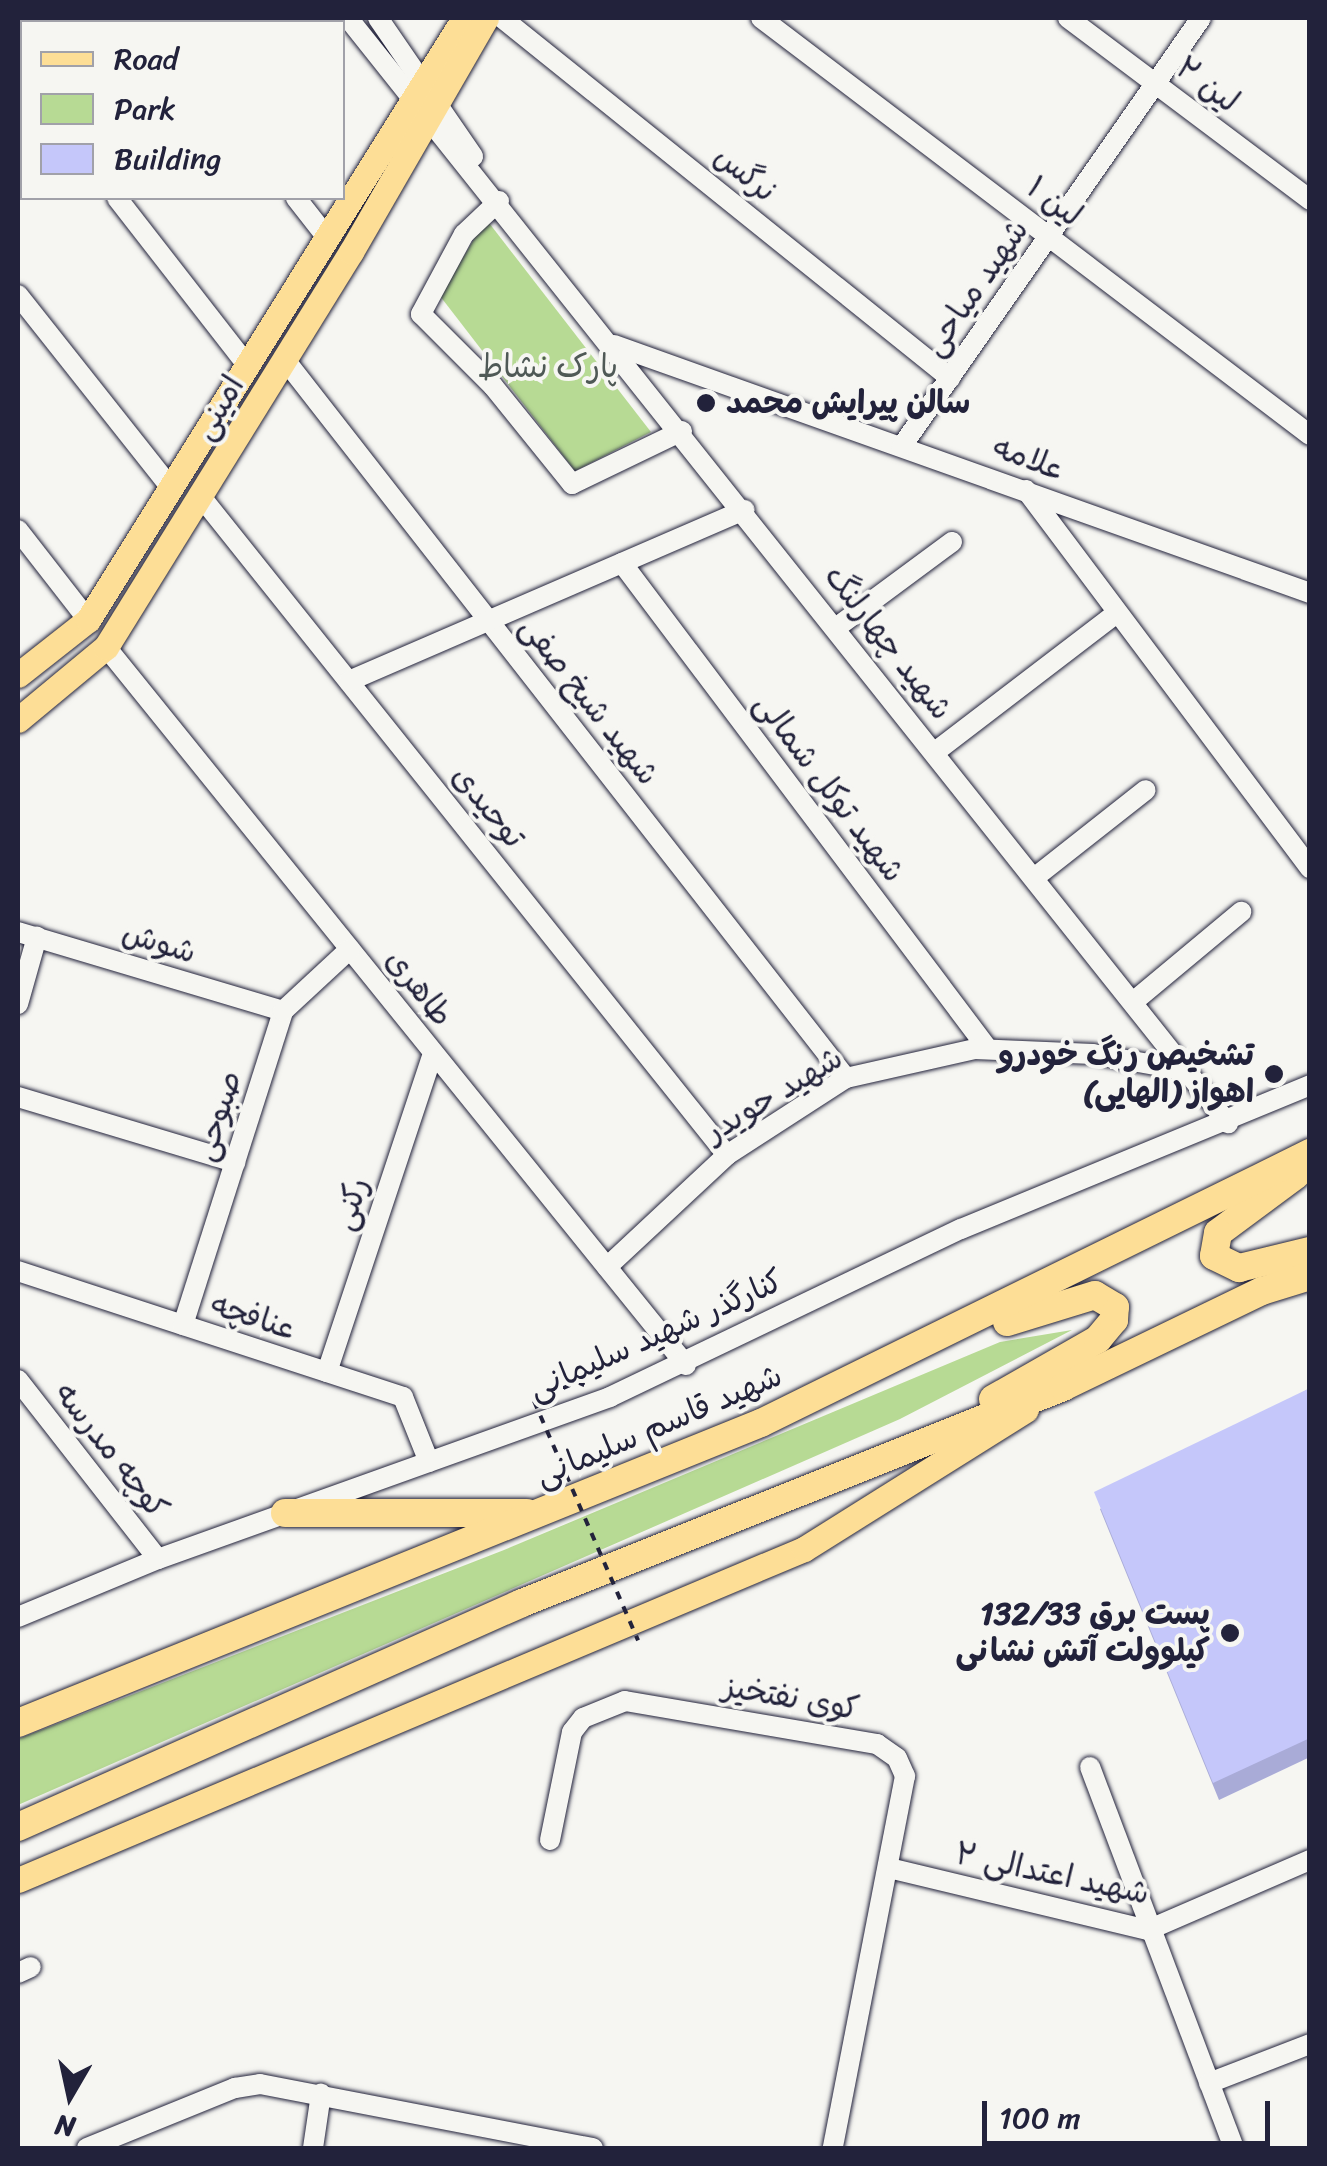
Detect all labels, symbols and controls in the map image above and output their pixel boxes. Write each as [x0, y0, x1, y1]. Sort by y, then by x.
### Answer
legend [20, 20, 345, 200]
text: Road [114, 32, 178, 86]
street label: لین ۲ [1168, 49, 1246, 121]
text: Park [114, 82, 176, 136]
text: Building [114, 132, 221, 186]
street label: نرگس [706, 137, 784, 211]
street label: لین ۱ [1019, 169, 1089, 235]
street label: شهید میاحی [915, 212, 1037, 364]
park label: پارک نشاط [478, 348, 618, 386]
street label: امینی [185, 369, 253, 447]
place label: سالن پیرایش محمد [726, 384, 970, 422]
marker: سالن پیرایش محمد [695, 392, 717, 414]
street label: علامه [987, 428, 1071, 490]
street label: شهید چهارلنگ [816, 558, 960, 728]
street label: شهید شیخ صفی [511, 609, 667, 793]
street label: شهید توکل شمالی [746, 686, 912, 890]
street label: توحیدی [443, 758, 533, 856]
street label: شوش [117, 914, 201, 972]
street label: طاهری [377, 942, 461, 1034]
place label: تشخیص رنگ خودرو اهواز (الهایی) [998, 1037, 1254, 1112]
street label: شهید حویدر [698, 1039, 850, 1151]
marker: تشخیص رنگ خودرو اهواز (الهایی) [1263, 1063, 1285, 1085]
street label: صبوحی [185, 1066, 251, 1166]
street label: رکنی [324, 1173, 378, 1235]
street label: کنارگذر شهید سلیمانی [523, 1262, 789, 1408]
street label: عنافچه [206, 1285, 300, 1349]
street label: شهید قاسم سلیمانی [530, 1357, 788, 1495]
street label: کوچه مدرسه [46, 1375, 176, 1527]
place label: پست برق 132/33 کیلوولت آتش نشانی [956, 1596, 1210, 1671]
marker: پست برق 132/33 کیلوولت آتش نشانی [1219, 1622, 1241, 1644]
street label: کوی نفتخیز [720, 1667, 862, 1729]
street label: شهید اعتدالی ۲ [951, 1835, 1153, 1913]
north arrow [20, 2046, 120, 2146]
scale bar [987, 2081, 1274, 2143]
text: 100 m [999, 2091, 1081, 2145]
text: N [52, 2100, 79, 2152]

